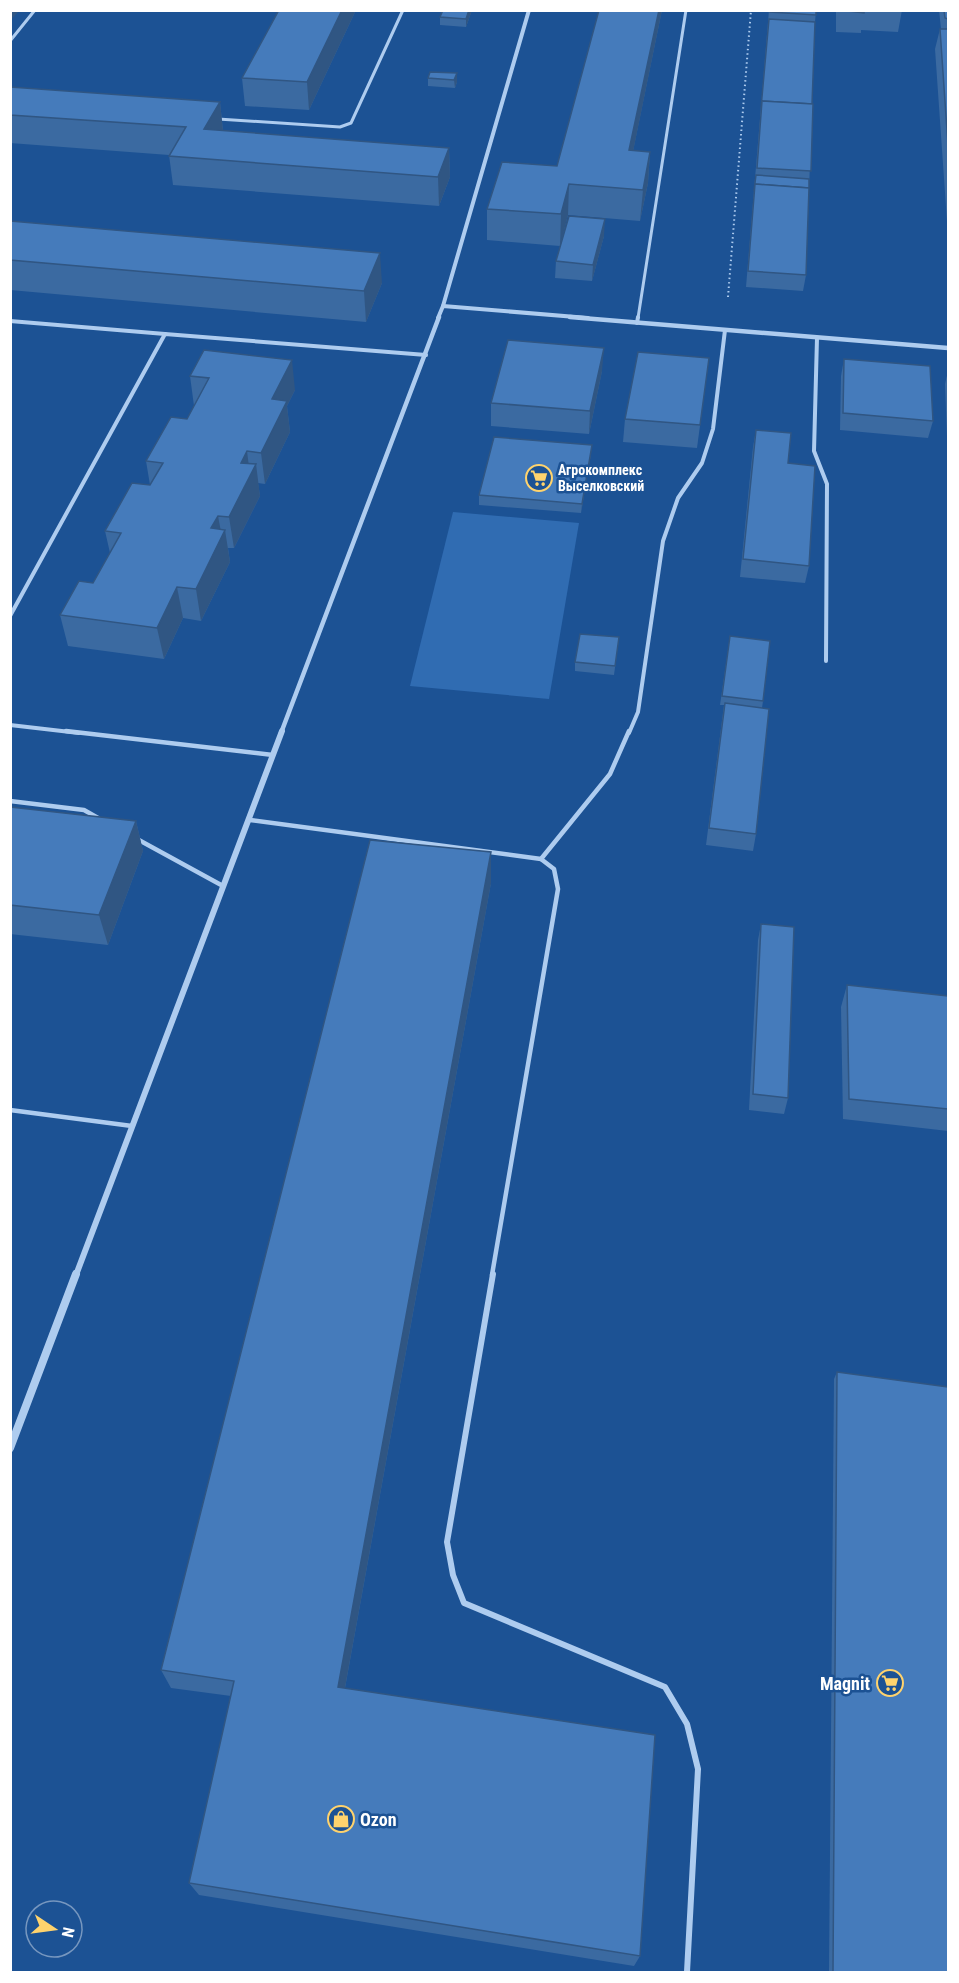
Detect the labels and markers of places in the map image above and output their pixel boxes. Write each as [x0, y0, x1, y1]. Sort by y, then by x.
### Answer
place label: Агрокомплекс Выселковский [558, 462, 644, 494]
supermarket icon: Агрокомплекс Выселковский [524, 463, 554, 493]
supermarket icon: Magnit [875, 1668, 905, 1698]
place label: Magnit [820, 1673, 870, 1694]
shop icon: Ozon [326, 1804, 356, 1834]
place label: Ozon [360, 1809, 397, 1830]

